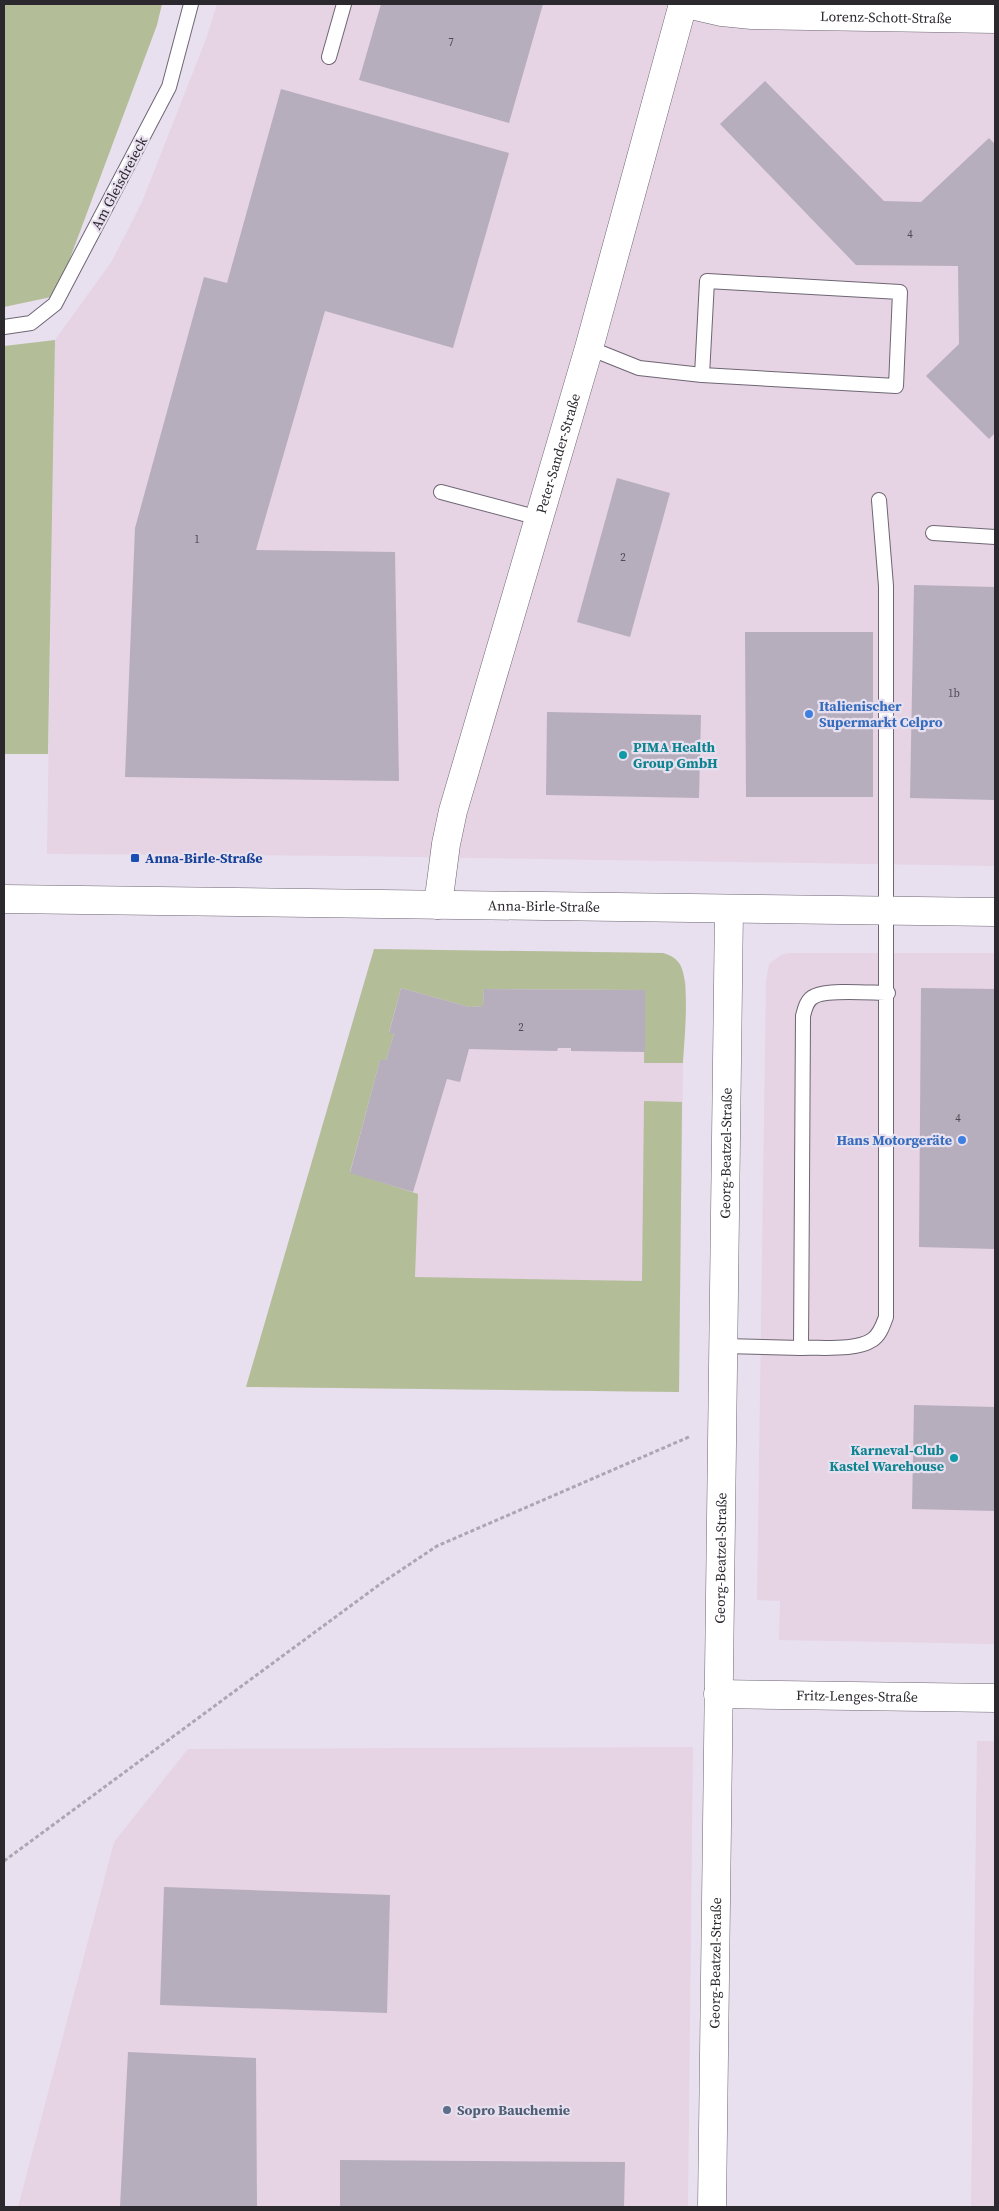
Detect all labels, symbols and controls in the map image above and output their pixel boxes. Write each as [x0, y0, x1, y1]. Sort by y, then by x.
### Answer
street label: Lorenz-Schott-Straße [820, 6, 952, 28]
house number: 7 [448, 35, 454, 50]
street label: Am Gleisdreieck [86, 133, 152, 233]
house number: 4 [907, 227, 913, 242]
street label: Peter-Sander-Straße [531, 391, 585, 516]
house number: 1 [194, 532, 200, 547]
house number: 2 [620, 550, 626, 565]
house number: 1b [948, 686, 960, 701]
place label: Italienischer Supermarkt Celpro [819, 696, 943, 732]
marker: Italienischer Supermarkt Celpro [803, 708, 815, 720]
place label: PIMA Health Group GmbH [633, 737, 718, 773]
marker: PIMA Health Group GmbH [617, 749, 629, 761]
place label: Anna-Birle-Straße [145, 848, 263, 868]
marker: Anna-Birle-Straße [129, 852, 141, 864]
street label: Anna-Birle-Straße [488, 895, 600, 917]
house number: 2 [518, 1020, 524, 1035]
street label: Georg-Beatzel-Straße [715, 1087, 737, 1219]
house number: 4 [955, 1111, 961, 1126]
place label: Hans Motorgeräte [836, 1130, 952, 1150]
marker: Hans Motorgeräte [956, 1134, 968, 1146]
place label: Karneval-Club Kastel Warehouse [829, 1440, 944, 1476]
marker: Karneval-Club Kastel Warehouse [948, 1452, 960, 1464]
street label: Georg-Beatzel-Straße [710, 1492, 731, 1624]
street label: Fritz-Lenges-Straße [796, 1685, 918, 1707]
street label: Georg-Beatzel-Straße [704, 1897, 726, 2029]
place label: Sopro Bauchemie [457, 2100, 570, 2120]
marker: Sopro Bauchemie [441, 2104, 453, 2116]

